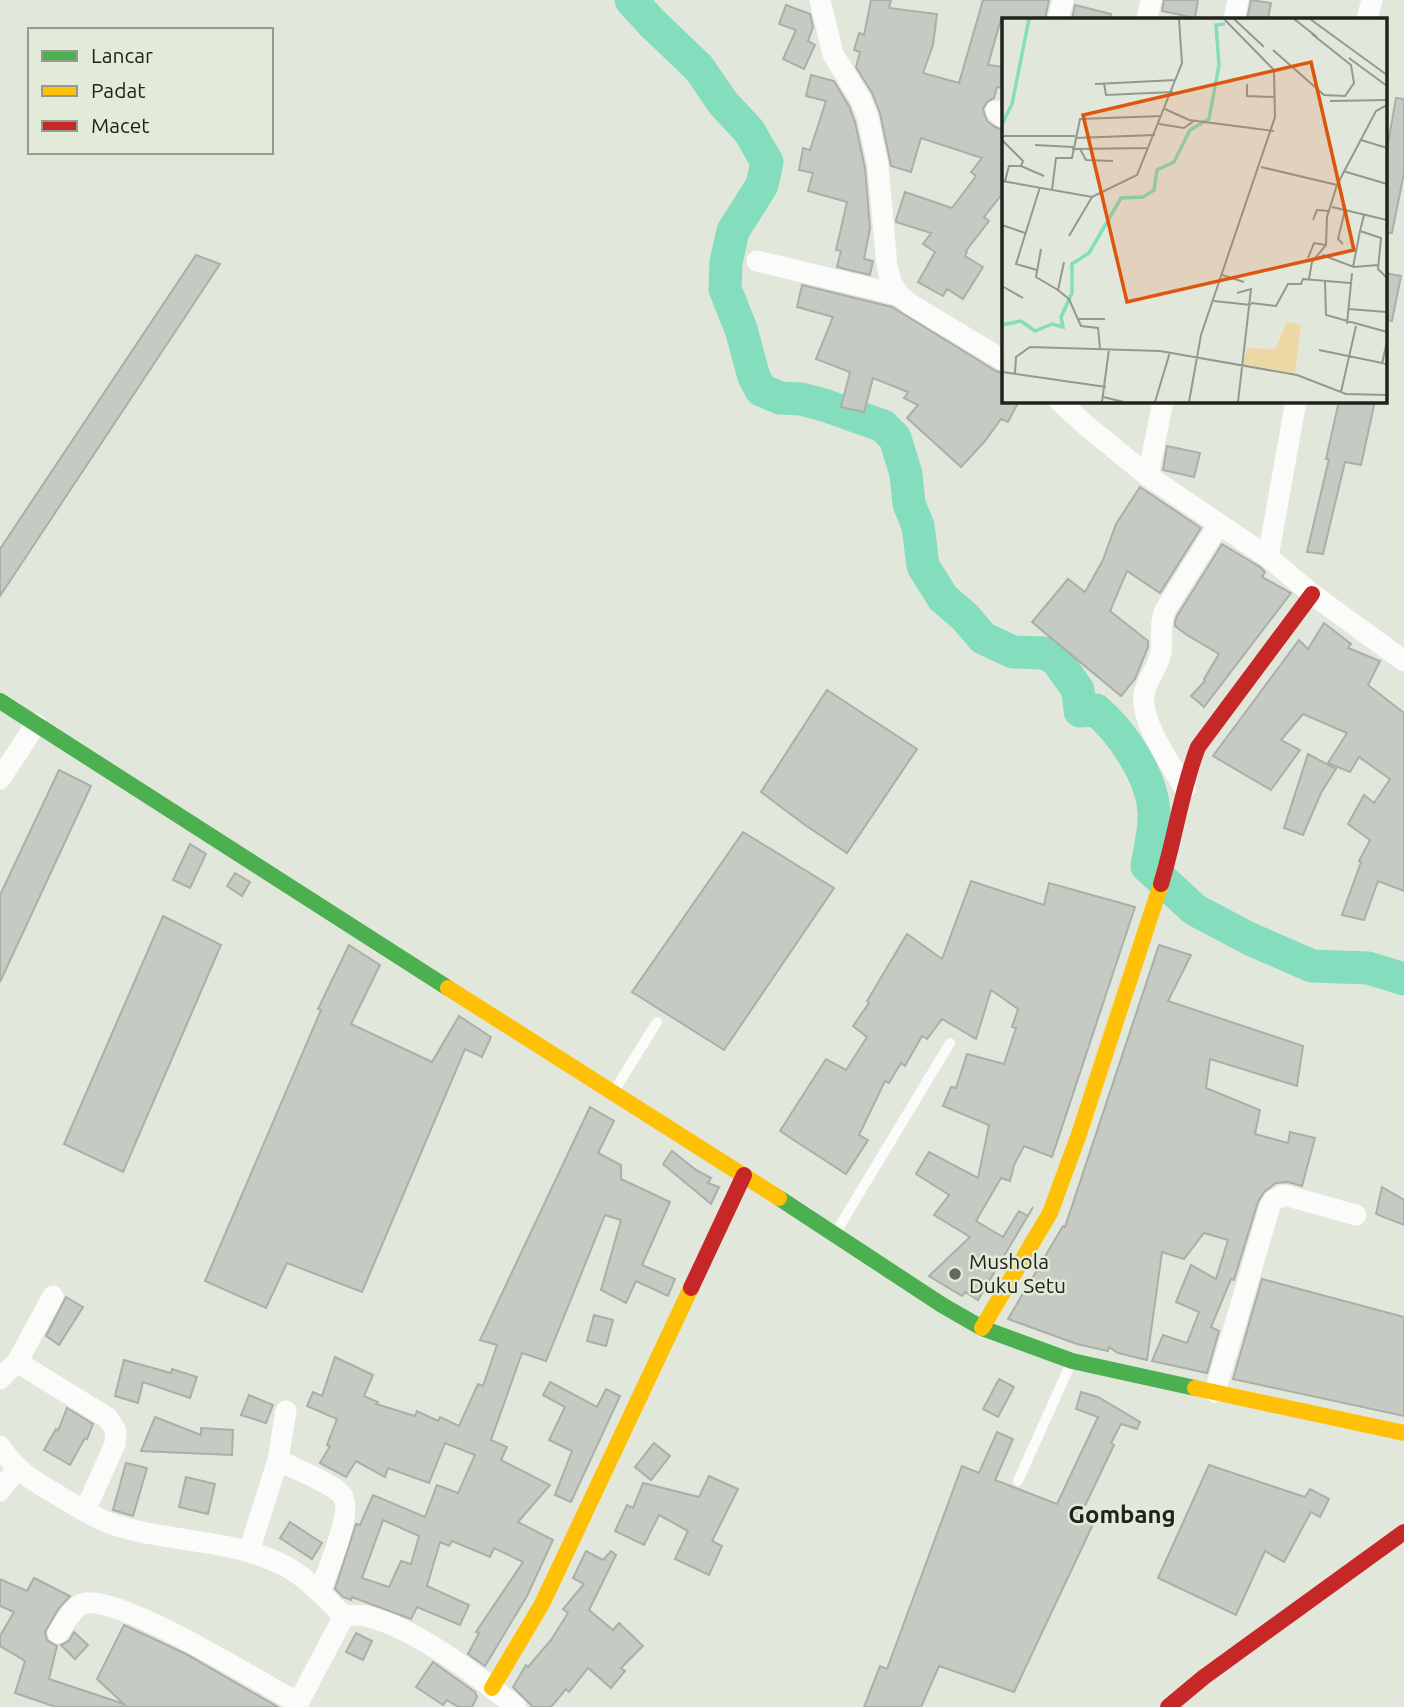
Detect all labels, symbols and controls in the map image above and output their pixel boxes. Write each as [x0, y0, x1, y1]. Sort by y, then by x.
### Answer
inset map [1002, 18, 1386, 402]
legend [28, 28, 273, 154]
text: Lancar [91, 43, 153, 67]
text: Padat [91, 78, 146, 102]
text: Macet [91, 113, 150, 137]
place label: Mushola Duku Setu [969, 1249, 1066, 1297]
marker: Mushola Duku Setu [947, 1266, 963, 1282]
district label: Gombang [1068, 1501, 1176, 1528]

